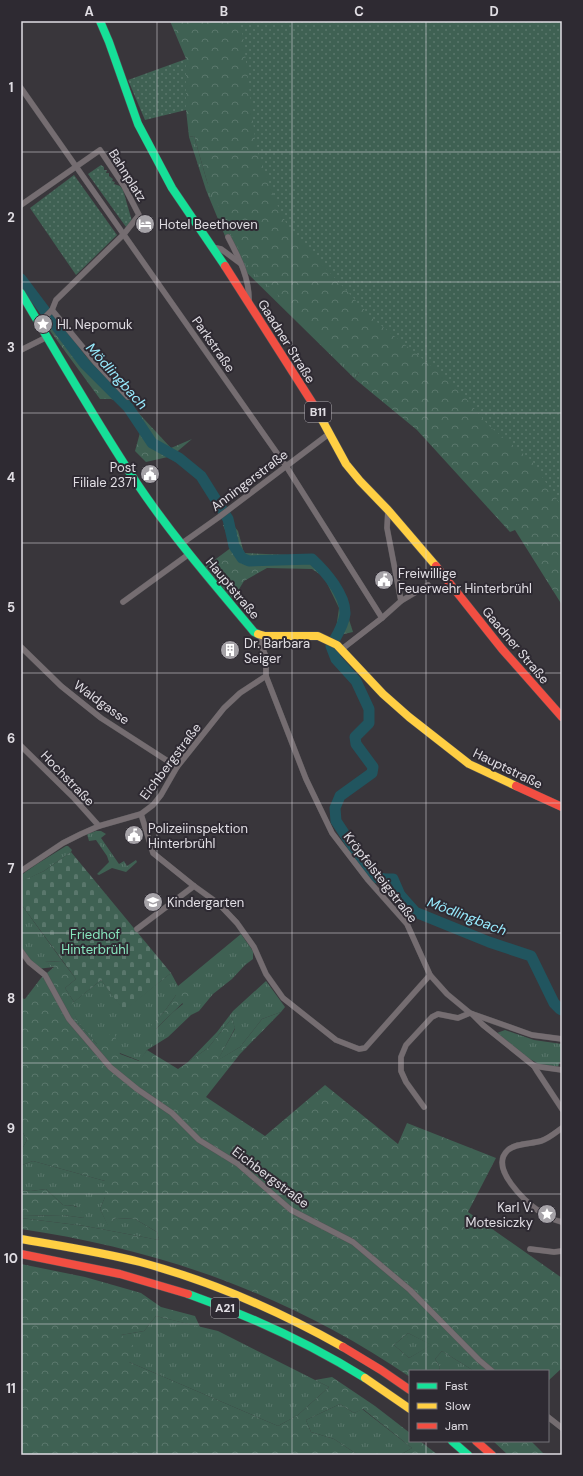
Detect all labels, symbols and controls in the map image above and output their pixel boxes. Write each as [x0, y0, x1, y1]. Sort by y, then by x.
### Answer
text: A [84, 3, 94, 20]
text: B [220, 3, 228, 20]
text: C [354, 3, 364, 20]
text: D [489, 3, 499, 20]
text: 1 [9, 79, 13, 96]
street label: Bahnplatz [105, 146, 150, 205]
text: 2 [7, 209, 15, 226]
hotel icon: Hotel Beethoven [134, 213, 156, 235]
place label: Hotel Beethoven [159, 216, 258, 233]
street label: Gaadner Straße [254, 296, 319, 386]
place icon: Hl. Nepomuk [32, 313, 54, 335]
street label: Parkstraße [188, 313, 239, 376]
place label: Hl. Nepomuk [57, 316, 133, 333]
text: 3 [7, 339, 15, 356]
water label: Mödlingbach [82, 339, 152, 413]
road number: B11 [305, 402, 331, 422]
street label: Anningerstraße [207, 446, 291, 515]
place label: Post Filiale 2371 [73, 459, 136, 491]
public building icon: Post Filiale 2371 [139, 463, 161, 485]
text: 4 [7, 469, 15, 486]
street label: Hauptstraße [202, 554, 263, 623]
place label: Freiwillige Feuerwehr Hinterbrühl [398, 565, 532, 597]
public building icon: Freiwillige Feuerwehr Hinterbrühl [373, 569, 395, 591]
text: 5 [7, 599, 15, 616]
street label: Gaadner Straße [478, 603, 553, 687]
place label: Dr. Barbara Seiger [244, 635, 310, 667]
building icon: Dr. Barbara Seiger [219, 639, 241, 661]
street label: Waldgasse [70, 676, 133, 728]
street label: Eichbergstraße [136, 720, 205, 803]
text: 6 [7, 730, 15, 747]
street label: Hauptstraße [470, 744, 545, 793]
street label: Hochstraße [37, 747, 98, 810]
place label: Polizeiinspektion Hinterbrühl [148, 820, 248, 852]
public building icon: Polizeiinspektion Hinterbrühl [123, 824, 145, 846]
street label: Kröpfelsteigstraße [340, 829, 421, 926]
text: 7 [8, 860, 15, 877]
school or university icon: Kindergarten [142, 891, 164, 913]
water label: Mödlingbach [425, 893, 509, 939]
place label: Kindergarten [167, 894, 244, 911]
park label: Friedhof Hinterbrühl [61, 926, 129, 958]
text: 8 [7, 990, 15, 1007]
text: 9 [7, 1120, 15, 1137]
street label: Eichbergstraße [229, 1143, 312, 1212]
place label: Karl V. Motesiczky [466, 1199, 533, 1231]
place icon: Karl V. Motesiczky [536, 1203, 558, 1225]
text: 10 [4, 1250, 18, 1267]
road number: A21 [211, 1298, 239, 1318]
legend [409, 1370, 549, 1442]
text: Fast [445, 1378, 468, 1394]
text: 11 [6, 1380, 16, 1397]
text: Slow [445, 1398, 471, 1414]
text: Jam [445, 1418, 468, 1434]

